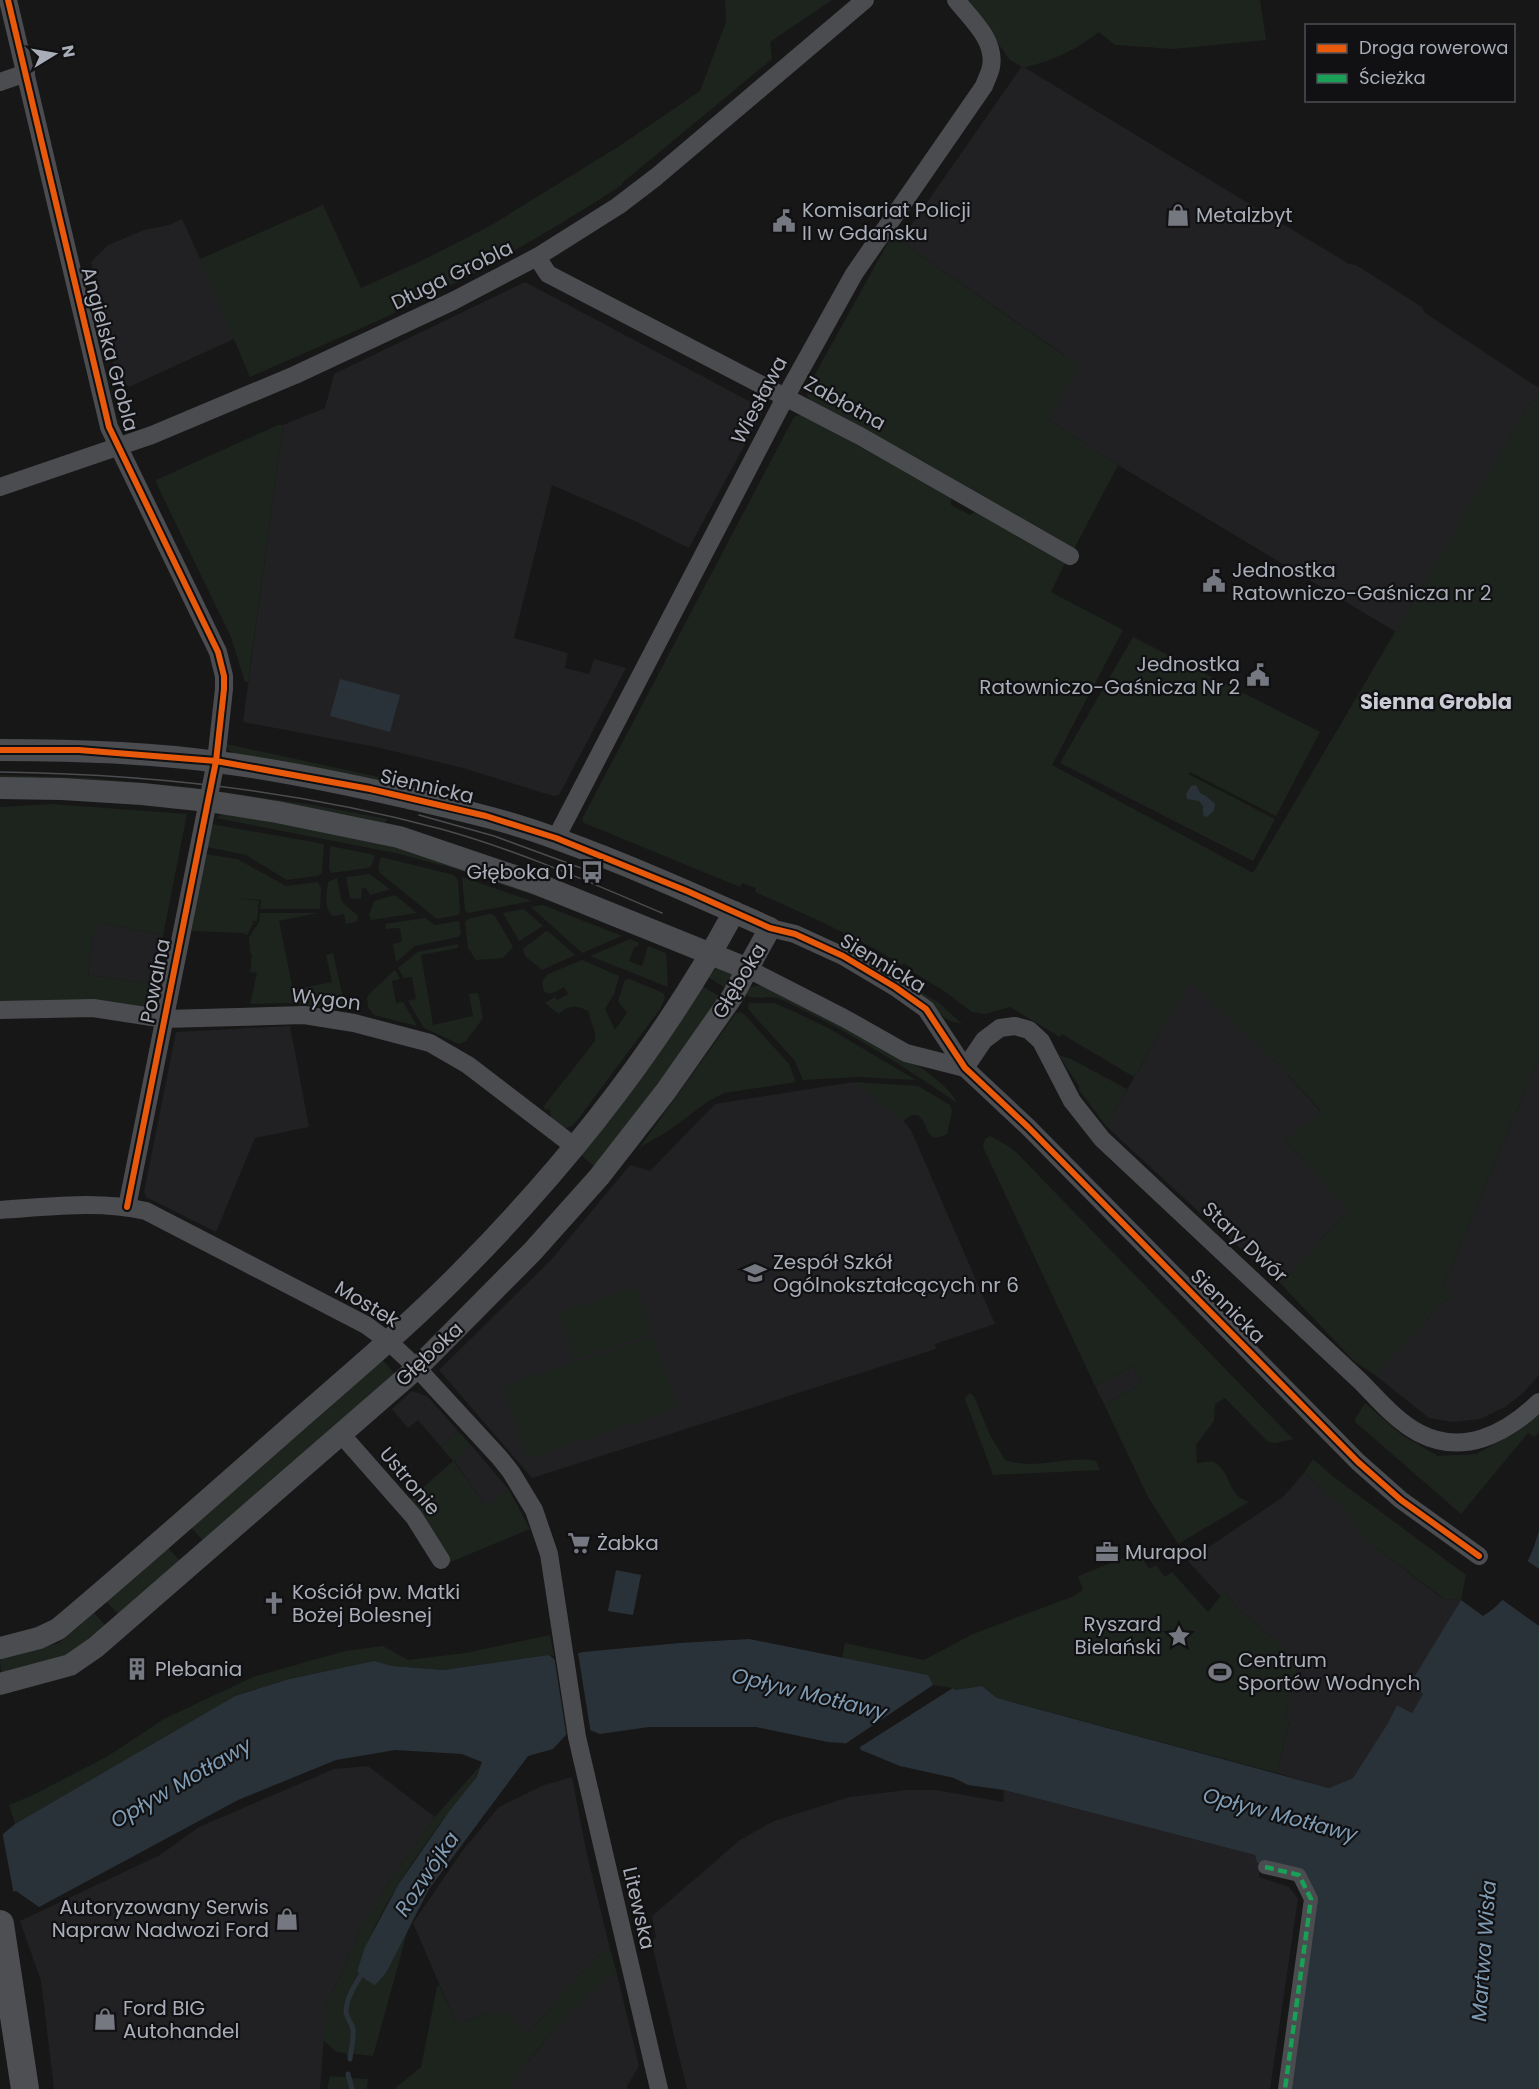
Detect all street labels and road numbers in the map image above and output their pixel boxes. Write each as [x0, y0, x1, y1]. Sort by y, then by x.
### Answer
street label: Długa Grobla [386, 233, 518, 317]
street label: Angielska Grobla [75, 264, 145, 434]
street label: Wiesława [724, 351, 794, 449]
street label: Zabłotna [799, 369, 891, 437]
street label: Siennicka [377, 762, 477, 810]
street label: Siennicka [835, 926, 931, 1000]
street label: Powalna [133, 936, 177, 1026]
street label: Głęboka [706, 938, 772, 1024]
street label: Wygon [290, 981, 362, 1017]
street label: Stary Dwór [1196, 1195, 1294, 1289]
street label: Siennicka [1184, 1262, 1272, 1350]
street label: Mostek [330, 1274, 405, 1334]
street label: Głęboka [389, 1315, 469, 1393]
street label: Ustronie [373, 1441, 447, 1521]
street label: Litewska [616, 1864, 662, 1952]

